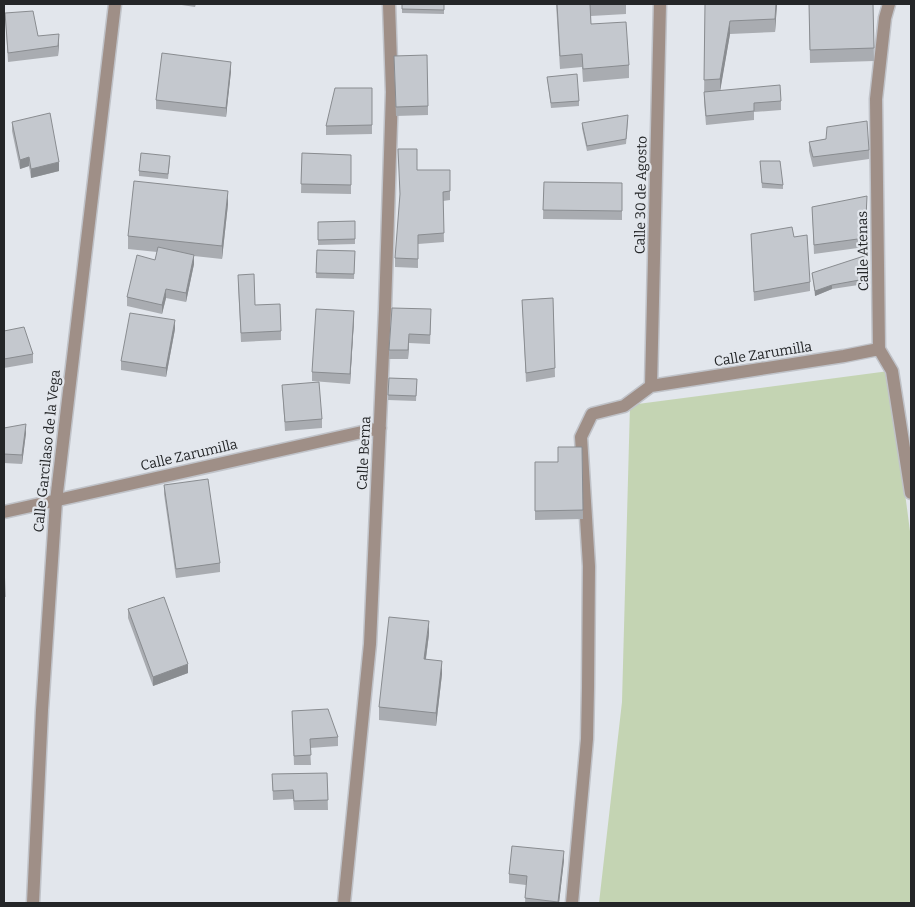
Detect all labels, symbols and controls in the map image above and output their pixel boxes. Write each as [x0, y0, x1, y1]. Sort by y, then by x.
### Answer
street label: Calle 30 de Agosto [631, 136, 651, 254]
street label: Calle Atenas [854, 211, 872, 291]
street label: Calle Zarumilla [713, 338, 814, 370]
street label: Calle Garcilaso de la Vega [30, 368, 64, 533]
street label: Calle Berna [354, 415, 374, 490]
street label: Calle Zarumilla [139, 435, 240, 474]

